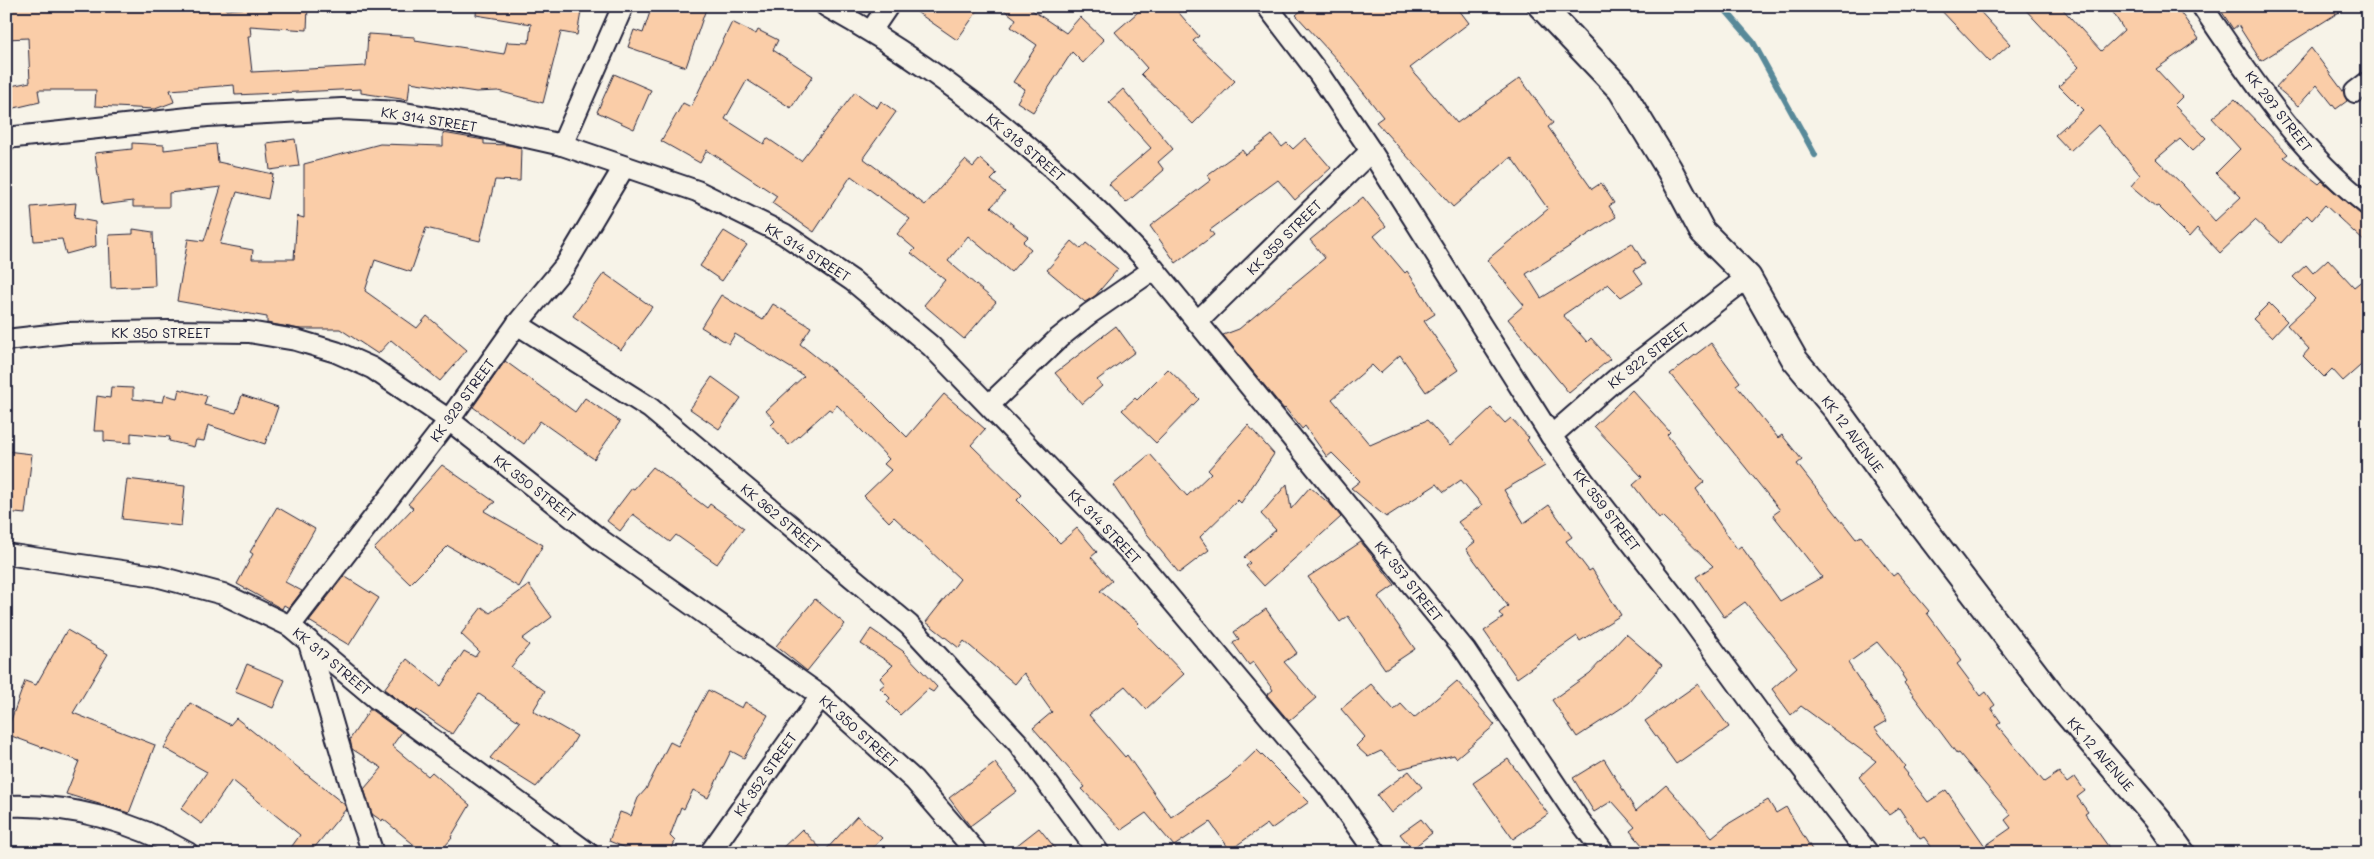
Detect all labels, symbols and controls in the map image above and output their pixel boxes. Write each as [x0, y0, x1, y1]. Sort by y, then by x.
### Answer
street label: KK 297 STREET [2241, 66, 2317, 156]
street label: KK 314 STREET [380, 102, 479, 136]
street label: KK 318 STREET [983, 108, 1070, 186]
street label: KK 359 STREET [1242, 195, 1326, 279]
street label: KK 314 STREET [762, 218, 854, 286]
street label: KK 322 STREET [1603, 317, 1693, 393]
street label: KK 350 STREET [111, 323, 211, 342]
street label: KK 329 STREET [425, 354, 499, 446]
street label: KK 12 AVENUE [1818, 391, 1888, 477]
street label: KK 350 STREET [490, 450, 580, 526]
street label: KK 359 STREET [1569, 465, 1645, 555]
street label: KK 362 STREET [737, 479, 825, 557]
street label: KK 314 STREET [1064, 484, 1146, 568]
street label: KK 357 STREET [1371, 537, 1448, 625]
street label: KK 317 STREET [289, 623, 375, 699]
street label: KK 350 STREET [816, 691, 902, 771]
street label: KK 12 AVENUE [2064, 713, 2138, 795]
street label: KK 352 STREET [729, 728, 801, 820]

